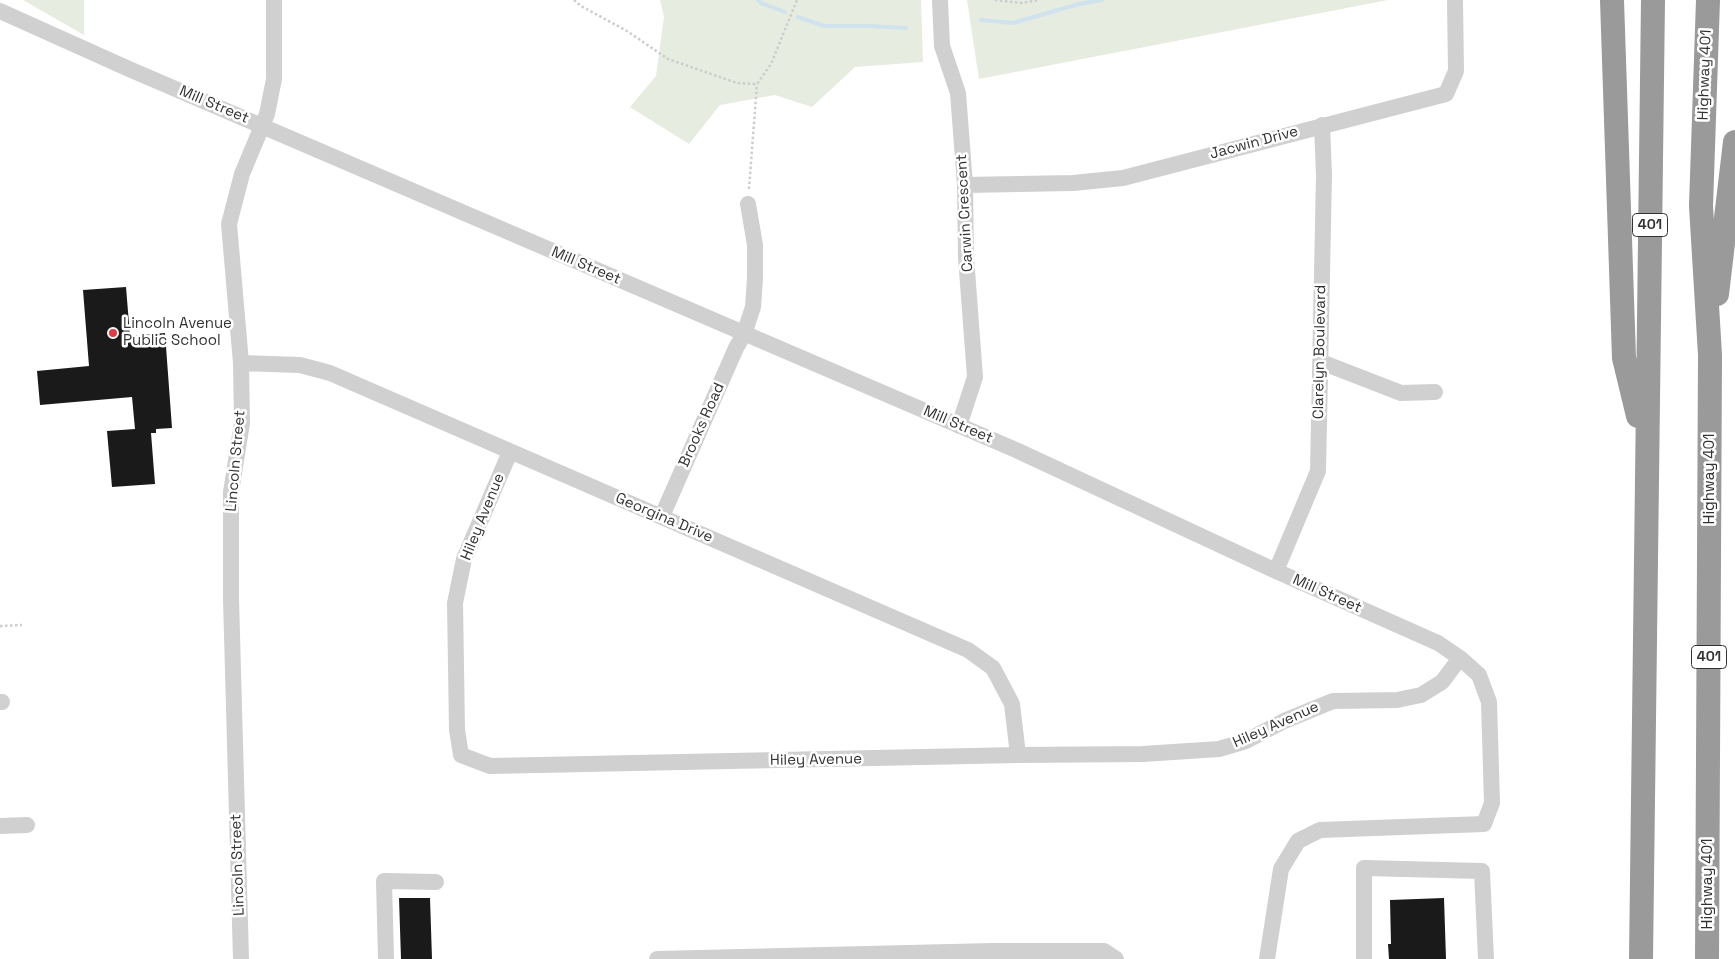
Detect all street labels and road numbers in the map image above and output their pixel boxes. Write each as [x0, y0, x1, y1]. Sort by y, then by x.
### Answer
street label: Highway 401 [1694, 29, 1716, 121]
street label: Mill Street [177, 82, 251, 128]
street label: Jacwin Drive [1208, 123, 1300, 163]
street label: Carwin Crescent [953, 154, 977, 272]
road number: 401 [1632, 214, 1668, 236]
street label: Mill Street [549, 243, 623, 289]
street label: Clarelyn Boulevard [1310, 285, 1330, 419]
street label: Brooks Road [675, 380, 729, 470]
street label: Mill Street [921, 402, 995, 448]
street label: Lincoln Street [223, 409, 249, 513]
street label: Highway 401 [1701, 434, 1719, 524]
street label: Hiley Avenue [457, 471, 509, 563]
street label: Georgina Drive [612, 489, 716, 547]
street label: Mill Street [1290, 571, 1364, 617]
road number: 401 [1692, 646, 1726, 669]
street label: Hiley Avenue [1230, 698, 1322, 752]
street label: Hiley Avenue [770, 750, 862, 770]
street label: Lincoln Street [227, 814, 249, 916]
street label: Highway 401 [1699, 839, 1717, 929]

